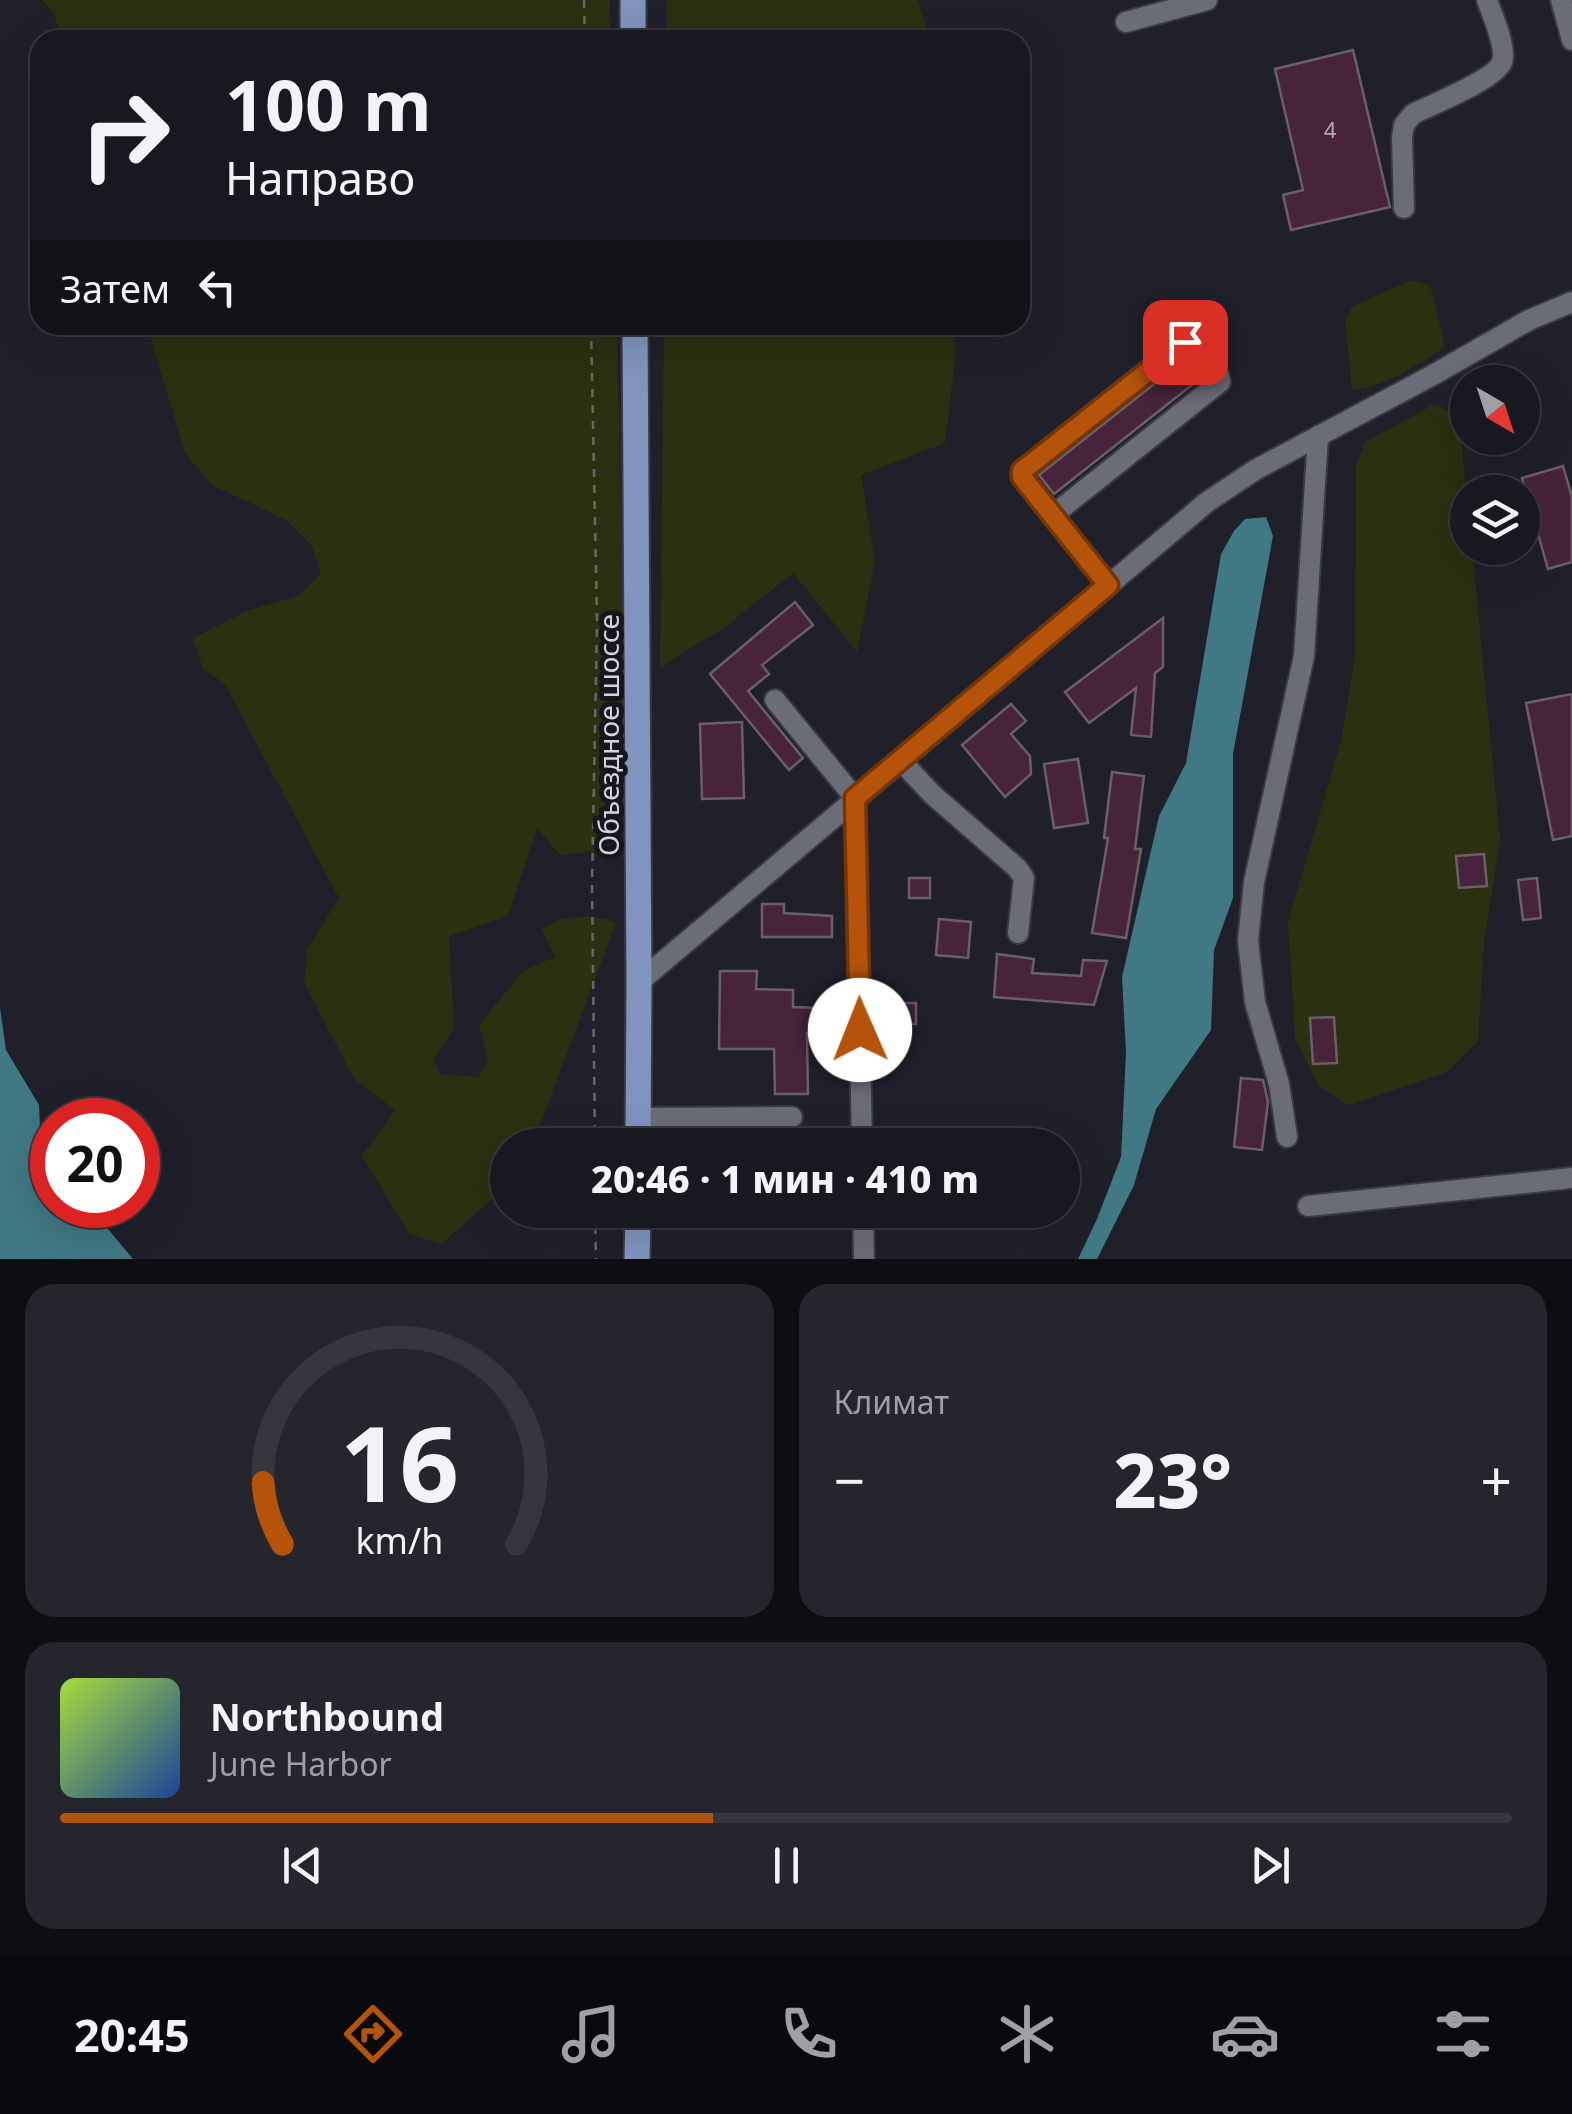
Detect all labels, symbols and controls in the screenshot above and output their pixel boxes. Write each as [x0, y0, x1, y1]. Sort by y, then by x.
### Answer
text: 100 m [225, 56, 432, 152]
icon: right [60, 70, 190, 200]
house number: 4 [1324, 114, 1337, 144]
text: Направо [225, 147, 415, 208]
icon: left [190, 260, 245, 315]
text: Затем [60, 262, 170, 314]
pin [1143, 300, 1228, 385]
icon: arrive [1158, 315, 1213, 370]
north arrow [1450, 365, 1540, 455]
map controls [1450, 365, 1540, 565]
button: layers [1450, 475, 1540, 565]
street label: Объездное шоссе [589, 614, 627, 856]
position arrow [808, 978, 912, 1082]
speed limit sign: 20 [30, 1098, 160, 1228]
text: 20:46 · 1 мин · 410 m [591, 1152, 979, 1204]
text: Климат [834, 1380, 949, 1423]
text: 16 [340, 1391, 459, 1532]
text: 23° [1114, 1428, 1232, 1530]
text: − [834, 1442, 865, 1517]
text: + [1481, 1442, 1512, 1517]
text: km/h [355, 1516, 443, 1564]
text: Northbound [210, 1690, 444, 1742]
text: June Harbor [210, 1742, 392, 1785]
icon: previous [275, 1838, 330, 1893]
icon: pause [759, 1838, 814, 1893]
icon: next [1243, 1838, 1298, 1893]
icon: directions [338, 1999, 408, 2069]
icon: music [556, 1999, 626, 2069]
icon: phone [774, 1999, 844, 2069]
icon: climate [992, 1999, 1062, 2069]
icon: car [1210, 1999, 1280, 2069]
icon: filters [1428, 1999, 1498, 2069]
text: 20:45 [74, 2004, 190, 2065]

